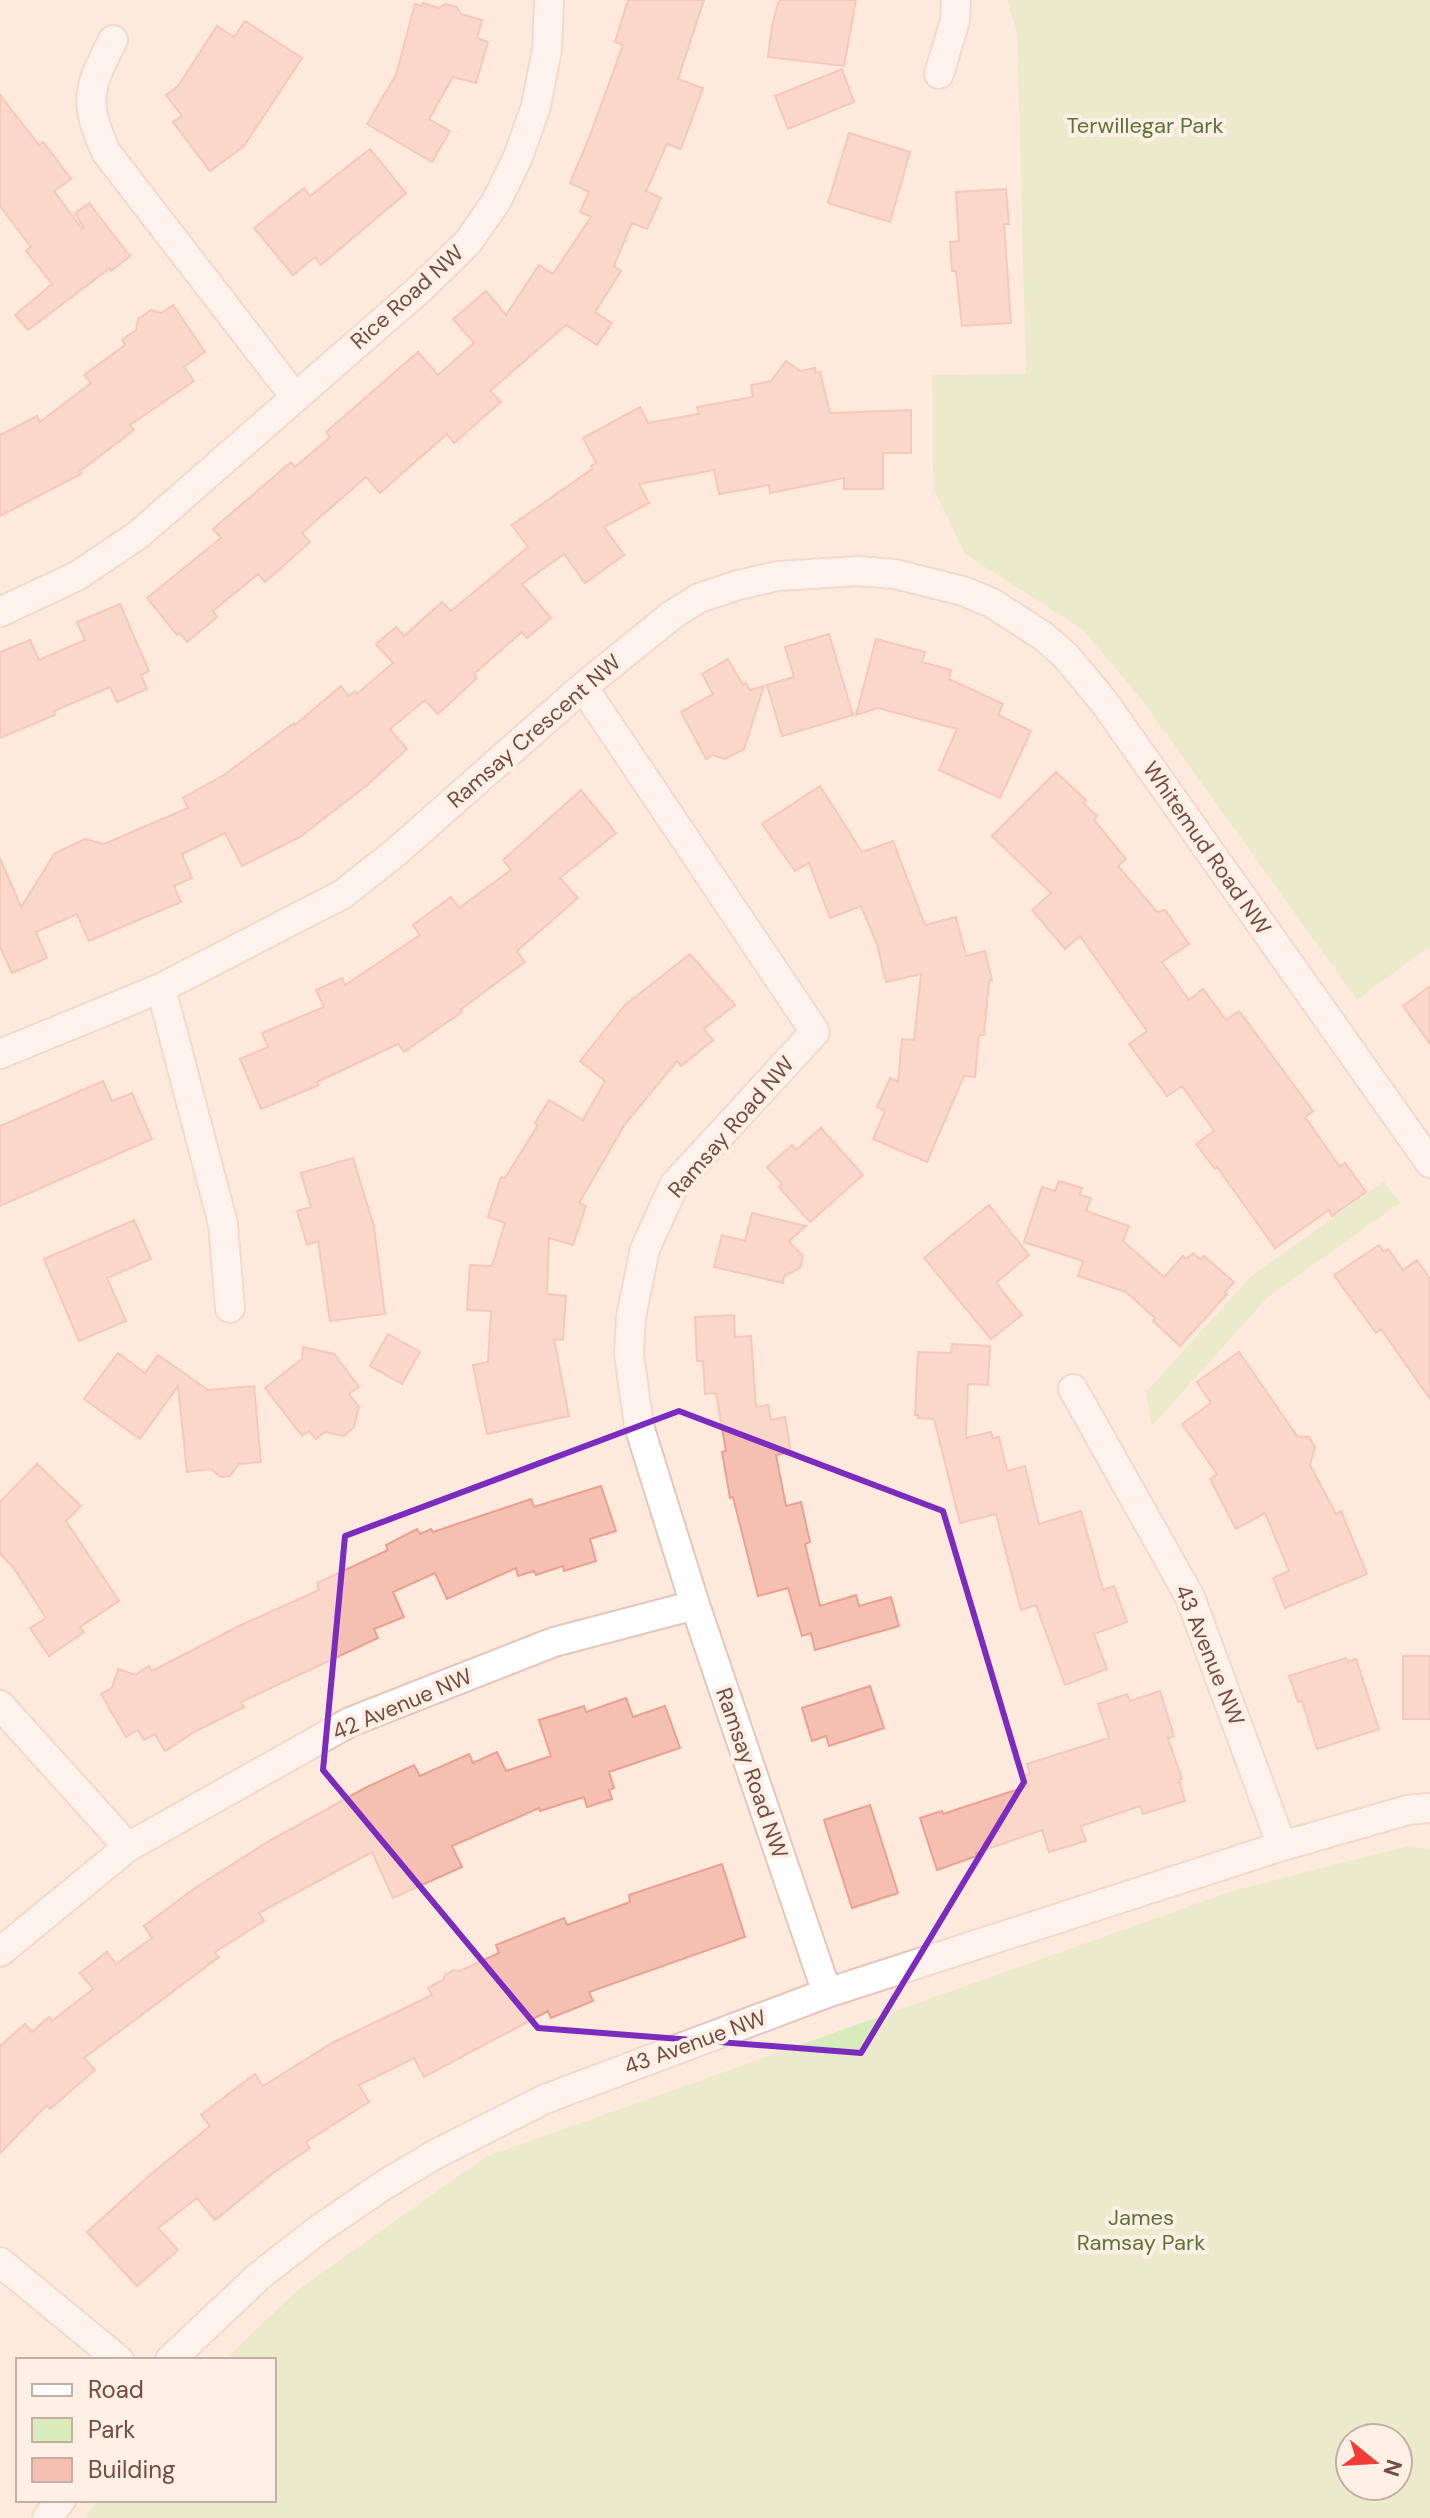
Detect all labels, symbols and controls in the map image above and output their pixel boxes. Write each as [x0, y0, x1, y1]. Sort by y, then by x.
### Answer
park label: Terwillegar Park [1067, 111, 1224, 140]
street label: Rice Road NW [344, 238, 470, 356]
street label: Ramsay Crescent NW [441, 648, 627, 814]
street label: Whitemud Road NW [1136, 756, 1278, 940]
street label: Ramsay Road NW [661, 1050, 801, 1204]
street label: 43 Avenue NW [1169, 1580, 1251, 1730]
street label: 42 Avenue NW [328, 1662, 476, 1746]
street label: Ramsay Road NW [709, 1684, 795, 1862]
street label: 43 Avenue NW [620, 2003, 770, 2081]
park label: James Ramsay Park [1077, 2203, 1205, 2257]
legend [16, 2358, 276, 2502]
text: Road [88, 2374, 144, 2405]
text: Park [88, 2414, 135, 2445]
north arrow [1334, 2422, 1414, 2502]
text: Building [88, 2454, 175, 2485]
text: N [1376, 2456, 1409, 2480]

